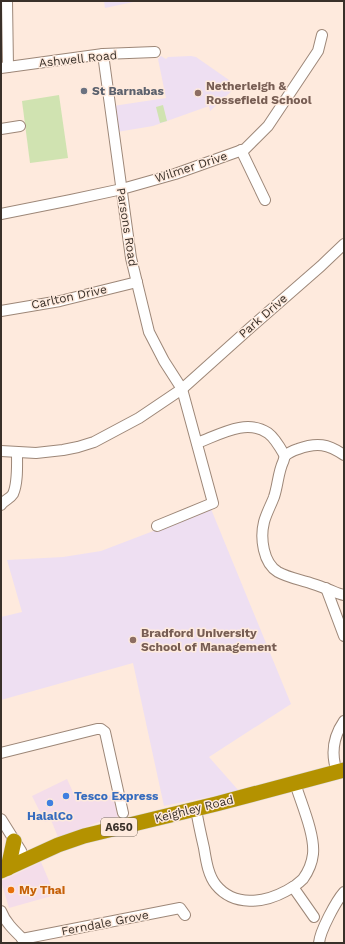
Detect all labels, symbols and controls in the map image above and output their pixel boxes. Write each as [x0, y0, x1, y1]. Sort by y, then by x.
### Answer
street label: Ashwell Road [38, 48, 118, 70]
place label: Netherleigh & Rossefield School [206, 79, 312, 107]
place label: St Barnabas [92, 84, 165, 98]
marker: St Barnabas [79, 86, 89, 96]
marker: Netherleigh & Rossefield School [193, 88, 203, 98]
street label: Wilmer Drive [153, 149, 229, 185]
street label: Parsons Road [114, 187, 140, 267]
street label: Carlton Drive [30, 282, 108, 312]
street label: Park Drive [236, 291, 290, 341]
place label: Bradford University School of Management [141, 626, 278, 654]
marker: Bradford University School of Management [128, 635, 138, 645]
place label: Tesco Express [74, 789, 159, 803]
marker: Tesco Express [61, 791, 71, 801]
street label: Keighley Road [153, 792, 235, 826]
marker: HalalCo [45, 798, 55, 808]
place label: HalalCo [27, 809, 73, 823]
road number: A650 [101, 818, 137, 836]
place label: My Thai [19, 883, 65, 897]
marker: My Thai [6, 885, 16, 895]
street label: Ferndale Grove [60, 908, 150, 938]

